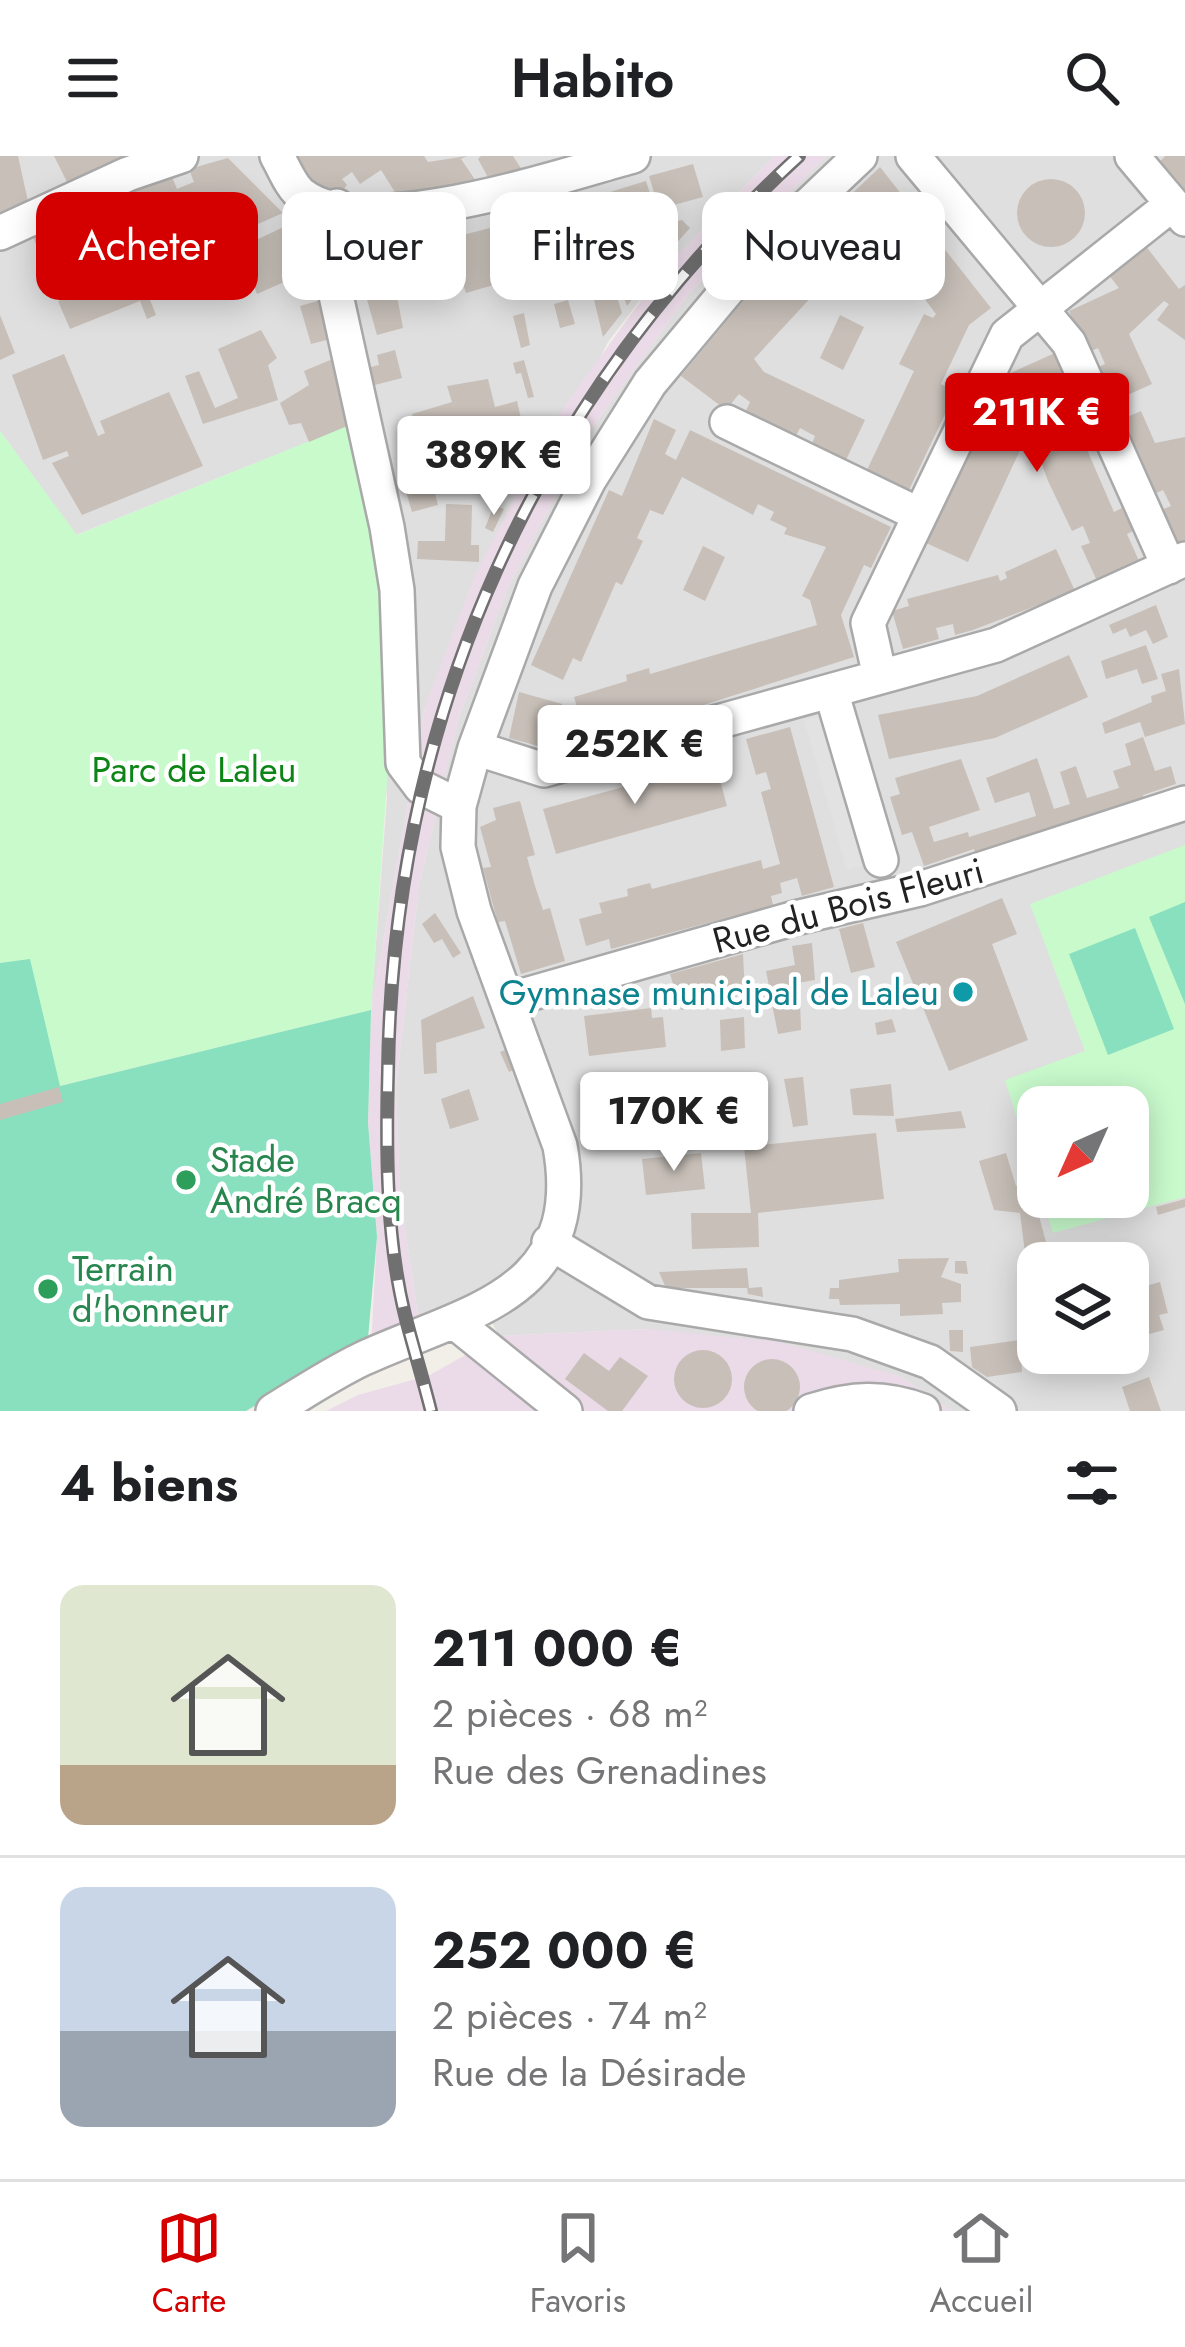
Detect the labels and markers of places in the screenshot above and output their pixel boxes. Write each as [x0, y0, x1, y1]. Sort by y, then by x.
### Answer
pin: 211K € [939, 373, 1135, 475]
pin: 389K € [396, 416, 592, 518]
pin: 252K € [537, 705, 733, 807]
place label: Gymnase municipal de Laleu [499, 966, 939, 1018]
marker: Gymnase municipal de Laleu [950, 979, 976, 1005]
pin: 170K € [576, 1072, 772, 1174]
place label: Stade André Bracq [210, 1133, 402, 1226]
marker: Stade André Bracq [173, 1167, 199, 1193]
place label: Terrain d'honneur [72, 1242, 230, 1335]
marker: Terrain d'honneur [35, 1276, 61, 1302]

